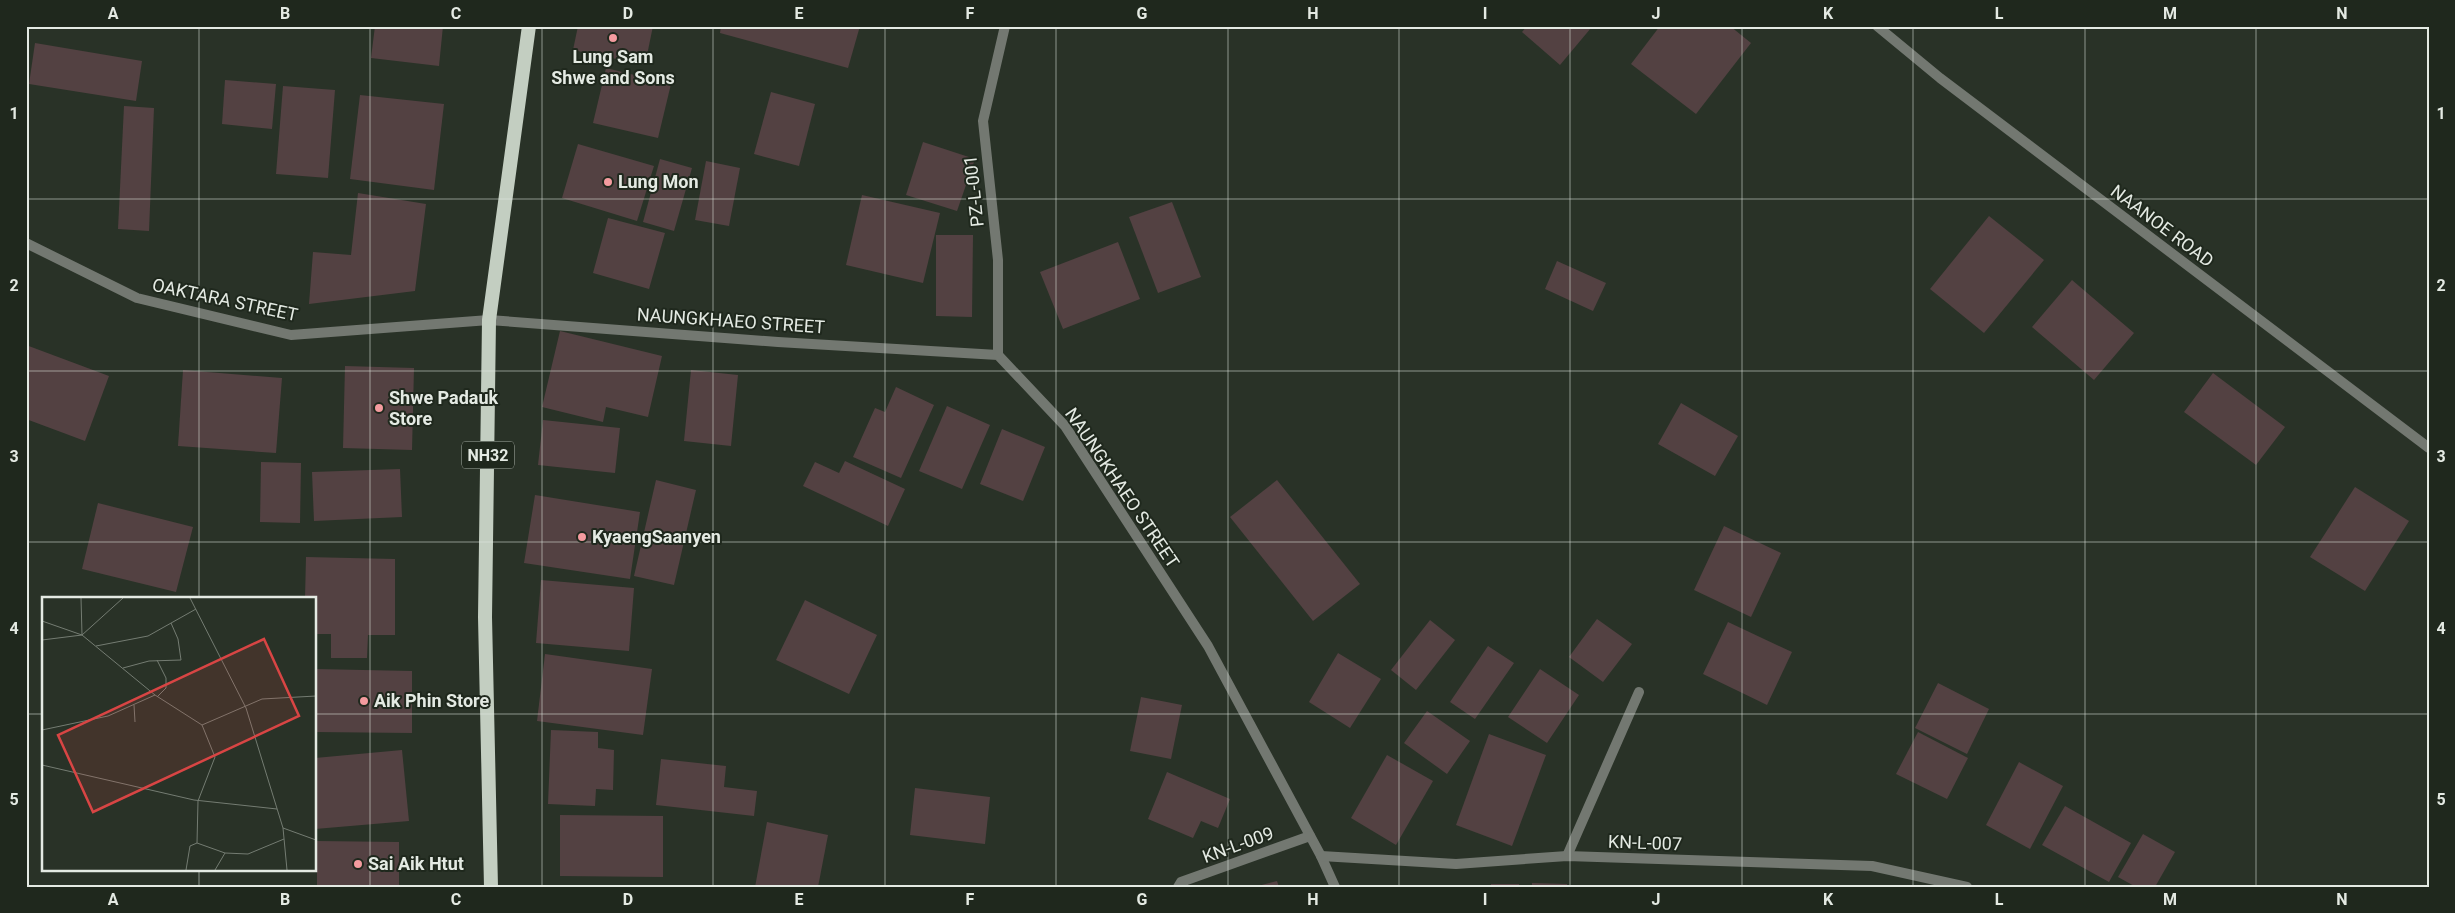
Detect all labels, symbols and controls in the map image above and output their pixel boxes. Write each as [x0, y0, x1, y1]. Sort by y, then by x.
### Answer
text: A [108, 4, 119, 23]
text: B [280, 4, 290, 23]
text: C [451, 4, 461, 23]
text: D [623, 4, 633, 23]
text: E [795, 4, 804, 23]
text: F [966, 4, 975, 23]
text: G [1137, 4, 1148, 23]
text: H [1307, 4, 1319, 23]
text: I [1483, 4, 1487, 23]
text: J [1652, 4, 1660, 23]
text: K [1823, 4, 1834, 23]
text: L [1995, 4, 2004, 23]
text: M [2163, 4, 2177, 23]
text: N [2336, 4, 2348, 23]
marker: Lung Sam Shwe and Sons [607, 32, 619, 44]
place label: Lung Sam Shwe and Sons [551, 46, 675, 88]
text: 1 [9, 104, 19, 123]
text: 1 [2436, 104, 2446, 123]
street label: PZ-L-001 [959, 154, 988, 228]
place label: Lung Mon [618, 171, 698, 192]
marker: Lung Mon [602, 176, 614, 188]
street label: NAANOE ROAD [2107, 180, 2218, 271]
street label: OAKTARA STREET [150, 274, 300, 325]
text: 2 [9, 276, 19, 295]
text: 2 [2436, 276, 2446, 295]
street label: NAUNGKHAEO STREET [636, 303, 826, 338]
place label: Shwe Padauk Store [389, 387, 499, 429]
marker: Shwe Padauk Store [373, 402, 385, 414]
street label: NAUNGKHAEO STREET [1061, 404, 1184, 572]
road number: NH32 [462, 442, 514, 468]
text: 3 [9, 447, 19, 466]
text: 3 [2436, 447, 2446, 466]
place label: KyaengSaanyen [592, 526, 721, 547]
marker: KyaengSaanyen [576, 531, 588, 543]
inset map [42, 597, 316, 870]
text: 4 [9, 619, 19, 638]
text: 4 [2436, 619, 2446, 638]
place label: Aik Phin Store [374, 690, 489, 711]
marker: Aik Phin Store [358, 695, 370, 707]
text: 5 [9, 790, 19, 809]
text: 5 [2436, 790, 2446, 809]
street label: KN-L-009 [1199, 822, 1276, 867]
street label: KN-L-007 [1608, 831, 1682, 854]
place label: Sai Aik Htut [368, 853, 464, 874]
marker: Sai Aik Htut [352, 858, 364, 870]
text: A [108, 890, 119, 909]
text: B [280, 890, 290, 909]
text: C [451, 890, 461, 909]
text: D [623, 890, 633, 909]
text: E [795, 890, 804, 909]
text: F [966, 890, 975, 909]
text: G [1137, 890, 1148, 909]
text: H [1307, 890, 1319, 909]
text: I [1483, 890, 1487, 909]
text: J [1652, 890, 1660, 909]
text: K [1823, 890, 1834, 909]
text: L [1995, 890, 2004, 909]
text: M [2163, 890, 2177, 909]
text: N [2336, 890, 2348, 909]

